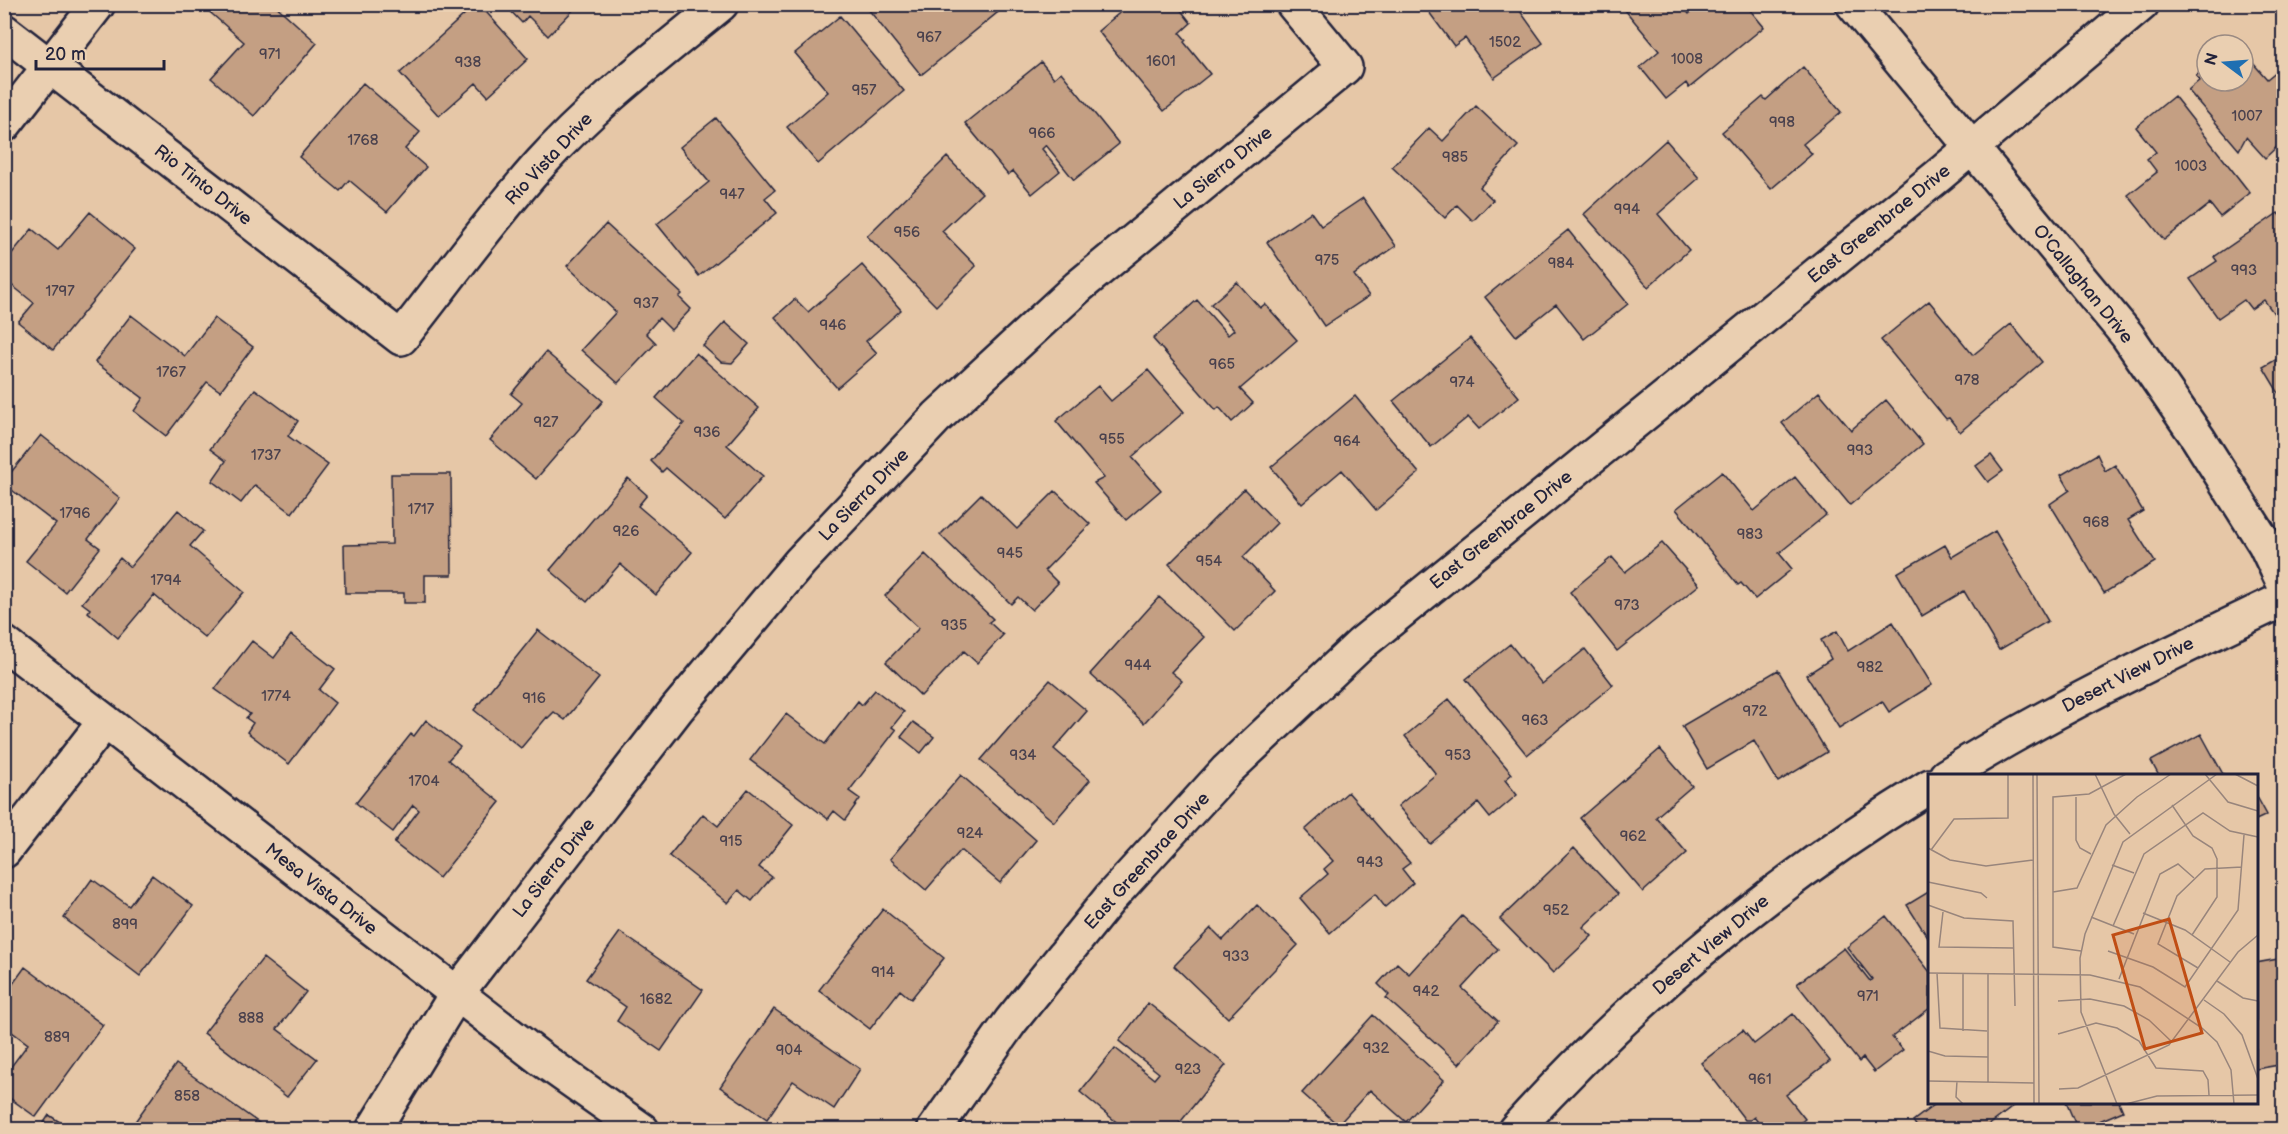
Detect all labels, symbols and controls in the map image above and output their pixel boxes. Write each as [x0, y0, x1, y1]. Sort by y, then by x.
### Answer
house number: 967 [916, 28, 942, 47]
scale bar [36, 33, 164, 71]
house number: 1502 [1489, 33, 1521, 52]
north arrow [2195, 33, 2255, 93]
text: 20 m [45, 44, 86, 65]
house number: 971 [259, 45, 281, 64]
house number: 1008 [1671, 50, 1703, 69]
text: N [2201, 51, 2223, 68]
house number: 1601 [1146, 52, 1176, 71]
house number: 938 [455, 53, 482, 72]
house number: 957 [852, 81, 877, 100]
house number: 1007 [2232, 107, 2263, 126]
street label: Rio Vista Drive [501, 108, 597, 209]
house number: 998 [1769, 113, 1795, 132]
street label: La Sierra Drive [1170, 122, 1277, 214]
house number: 966 [1028, 124, 1056, 143]
house number: 1768 [347, 131, 379, 150]
street label: Rio Tinto Drive [150, 140, 256, 230]
house number: 985 [1442, 148, 1468, 167]
house number: 1003 [2175, 157, 2207, 176]
street label: East Greenbrae Drive [1804, 160, 1955, 288]
house number: 947 [719, 185, 745, 204]
house number: 994 [1614, 200, 1640, 219]
street label: O'Callaghan Drive [2029, 220, 2138, 348]
house number: 956 [894, 223, 920, 242]
house number: 975 [1315, 251, 1339, 270]
house number: 984 [1548, 254, 1574, 273]
house number: 993 [2231, 261, 2257, 280]
house number: 1797 [45, 282, 75, 301]
house number: 937 [633, 294, 659, 313]
house number: 946 [820, 316, 847, 335]
house number: 965 [1209, 355, 1235, 374]
house number: 1767 [156, 363, 186, 382]
house number: 978 [1955, 371, 1980, 390]
house number: 974 [1449, 373, 1475, 392]
house number: 927 [534, 413, 559, 432]
house number: 936 [693, 423, 721, 442]
house number: 955 [1099, 430, 1125, 449]
house number: 964 [1334, 432, 1361, 451]
house number: 993 [1847, 441, 1873, 460]
street label: La Sierra Drive [815, 444, 914, 546]
house number: 1737 [251, 446, 282, 465]
street label: East Greenbrae Drive [1426, 466, 1577, 594]
house number: 1717 [408, 500, 435, 519]
house number: 1796 [59, 504, 91, 523]
house number: 968 [2083, 513, 2110, 532]
house number: 926 [613, 522, 639, 541]
house number: 983 [1737, 525, 1763, 544]
house number: 945 [997, 544, 1023, 563]
house number: 954 [1196, 552, 1222, 571]
house number: 1794 [151, 571, 182, 590]
house number: 973 [1614, 596, 1640, 615]
house number: 935 [941, 616, 967, 635]
street label: Desert View Drive [2059, 633, 2198, 717]
house number: 944 [1125, 656, 1151, 675]
house number: 982 [1857, 658, 1883, 677]
house number: 1774 [261, 687, 291, 706]
house number: 916 [522, 689, 546, 708]
house number: 972 [1743, 702, 1768, 721]
house number: 963 [1521, 711, 1549, 730]
house number: 934 [1009, 746, 1037, 765]
house number: 953 [1445, 746, 1471, 765]
house number: 1704 [408, 772, 440, 791]
inset map [1928, 774, 2258, 1104]
street label: East Greenbrae Drive [1080, 788, 1214, 934]
street label: La Sierra Drive [509, 814, 599, 922]
house number: 924 [957, 824, 983, 843]
house number: 962 [1620, 827, 1646, 846]
house number: 915 [719, 832, 743, 851]
street label: Mesa Vista Drive [261, 839, 381, 939]
house number: 943 [1356, 853, 1384, 872]
street label: Desert View Drive [1649, 890, 1774, 1000]
house number: 952 [1543, 901, 1569, 920]
house number: 899 [112, 915, 138, 934]
house number: 933 [1222, 947, 1250, 966]
house number: 914 [871, 963, 895, 982]
house number: 942 [1413, 982, 1439, 1001]
house number: 971 [1857, 987, 1879, 1006]
house number: 1682 [640, 990, 672, 1009]
house number: 888 [238, 1009, 264, 1028]
house number: 889 [44, 1028, 70, 1047]
house number: 932 [1363, 1039, 1390, 1058]
house number: 904 [776, 1041, 802, 1060]
house number: 923 [1175, 1060, 1201, 1079]
house number: 961 [1748, 1070, 1772, 1089]
house number: 858 [174, 1087, 200, 1106]

